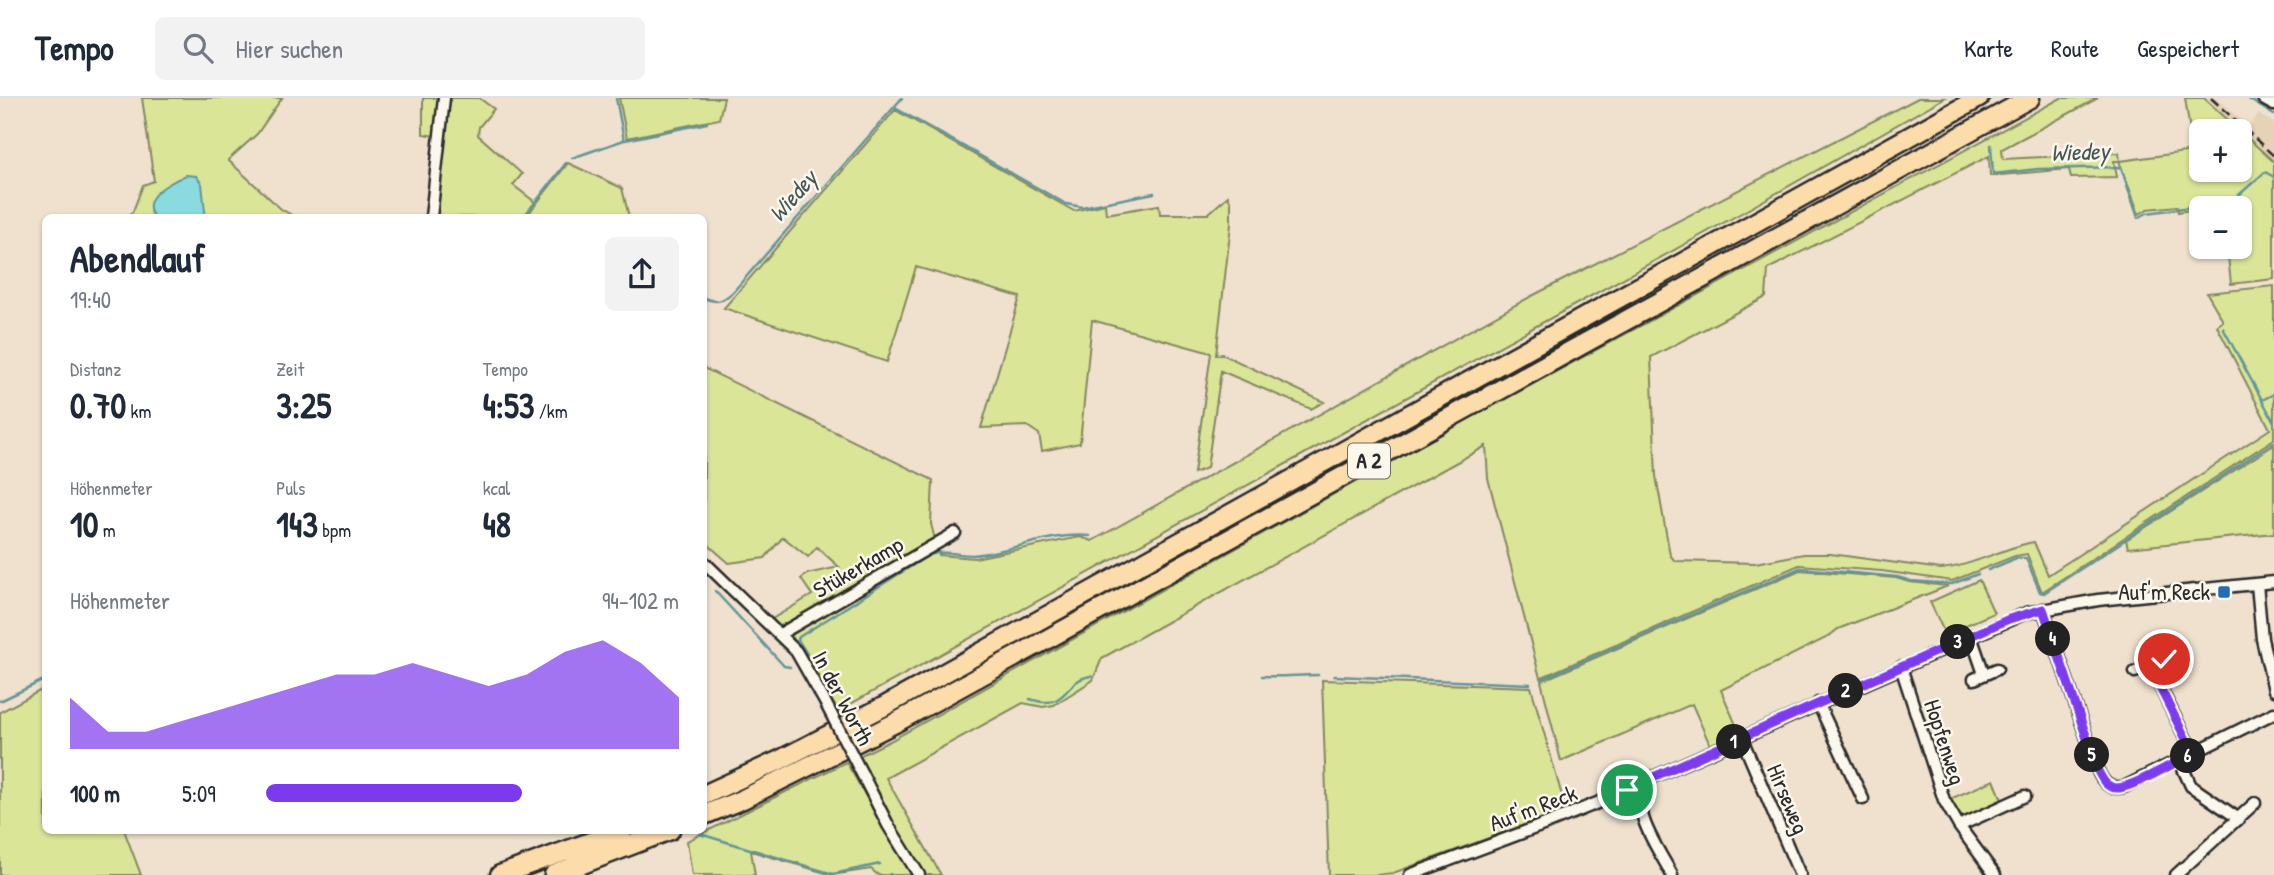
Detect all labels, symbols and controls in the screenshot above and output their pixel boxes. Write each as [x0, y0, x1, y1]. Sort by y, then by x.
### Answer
search box [155, 17, 645, 80]
text: Tempo [35, 26, 113, 70]
icon: search [179, 29, 217, 67]
text: Hier suchen [235, 31, 343, 66]
text: Karte [1964, 32, 2013, 64]
text: Route [2051, 32, 2099, 64]
text: Gespeichert [2137, 32, 2239, 64]
map controls [2189, 119, 2252, 259]
button: + [2189, 119, 2252, 182]
water label: Wiedey [2050, 134, 2113, 169]
water label: Wiedey [761, 161, 826, 229]
button: − [2189, 196, 2252, 259]
text: Abendlauf [70, 232, 205, 284]
button: share [605, 237, 679, 311]
text: 19:40 [70, 284, 111, 315]
text: Distanz [70, 356, 121, 382]
text: Zeit [276, 356, 304, 382]
text: Tempo [483, 356, 528, 382]
text: 0.70 [70, 382, 126, 429]
text: 3:25 [276, 382, 331, 429]
text: 4:53 [483, 382, 534, 429]
text: km [126, 398, 151, 424]
text: /km [534, 398, 568, 424]
road number: A 2 [1348, 444, 1390, 478]
text: Höhenmeter [70, 475, 153, 501]
text: Puls [276, 475, 305, 501]
text: kcal [483, 475, 510, 501]
text: 10 [70, 501, 98, 548]
text: 143 [276, 501, 318, 548]
text: 48 [483, 501, 511, 548]
text: m [98, 517, 116, 543]
text: bpm [318, 517, 351, 543]
street label: Stükerkamp [807, 528, 909, 605]
place label: Auf'm Reck [2119, 576, 2210, 607]
marker: Auf'm Reck [2216, 584, 2232, 600]
text: Höhenmeter [70, 585, 170, 616]
text: 94–102 m [602, 585, 679, 616]
pin: 4 [2036, 622, 2070, 656]
pin: 3 [1940, 624, 1976, 660]
text: 4 [2049, 625, 2056, 651]
text: 3 [1953, 628, 1962, 654]
pin [2134, 629, 2194, 689]
icon: check [2145, 640, 2183, 678]
street label: In der Worth [806, 645, 882, 751]
pin: 2 [1828, 674, 1864, 708]
text: 2 [1841, 677, 1850, 703]
street label: Hopfenweg [1917, 695, 1974, 788]
pin: 1 [1716, 724, 1752, 760]
text: 1 [1730, 728, 1737, 754]
pin: 5 [2074, 738, 2110, 772]
pin: 6 [2170, 738, 2206, 774]
text: 5 [2087, 741, 2096, 767]
text: 6 [2184, 742, 2191, 768]
street label: Hirseweg [1760, 759, 1817, 838]
pin [1597, 760, 1657, 820]
icon: arrive [1608, 771, 1646, 809]
street label: Auf'm Reck [1485, 777, 1581, 838]
text: 100 m [70, 778, 120, 809]
text: 5:09 [182, 778, 216, 809]

